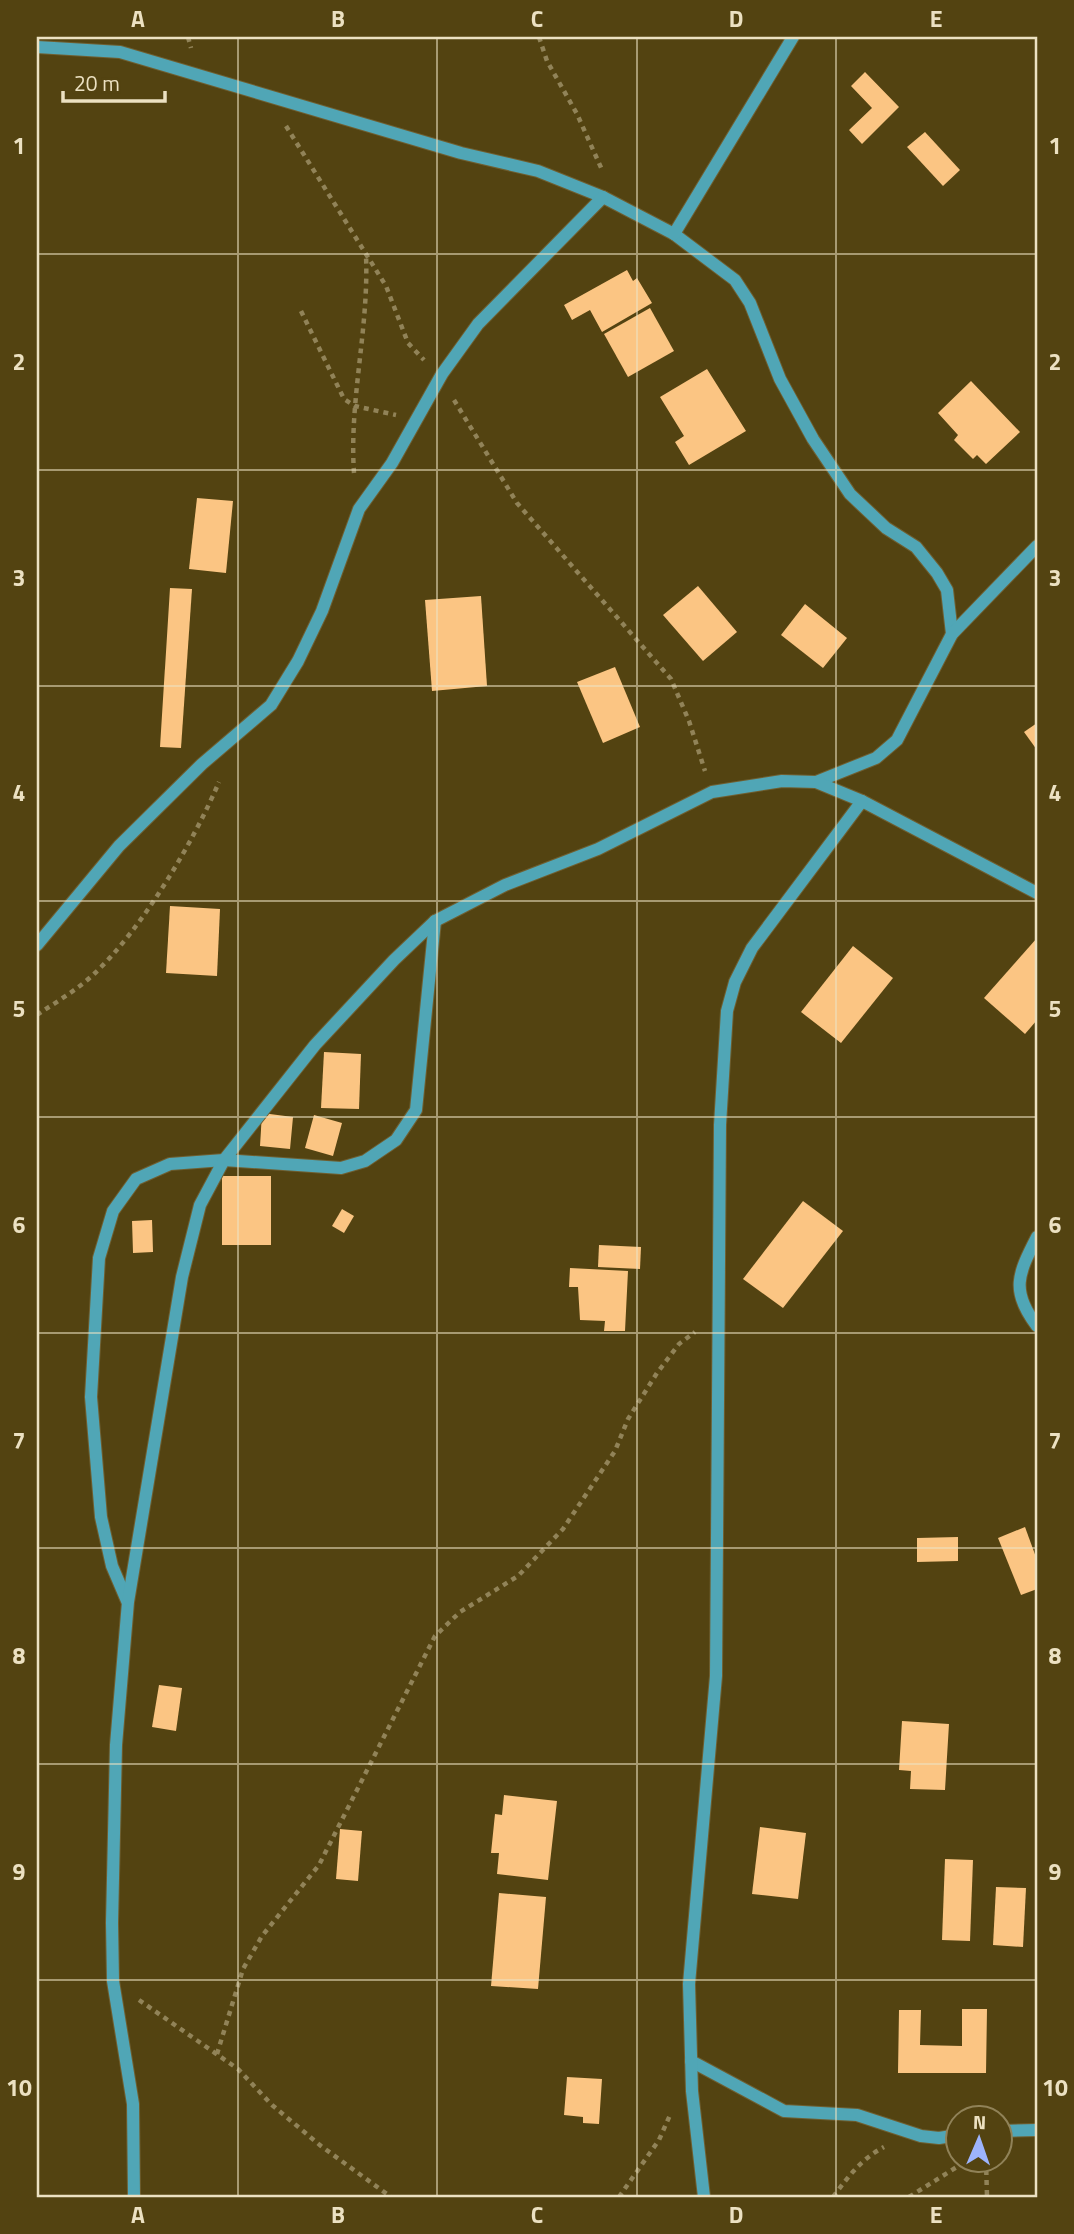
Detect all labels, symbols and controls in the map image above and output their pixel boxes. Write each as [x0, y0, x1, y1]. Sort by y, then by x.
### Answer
text: A [131, 1, 145, 36]
text: B [331, 1, 345, 36]
text: C [531, 1, 543, 36]
text: D [729, 1, 743, 36]
text: E [930, 1, 942, 36]
scale bar [63, 60, 164, 104]
text: 20 m [74, 67, 120, 99]
text: 1 [13, 128, 25, 163]
text: 1 [1049, 128, 1061, 163]
text: 2 [13, 344, 25, 379]
text: 2 [1049, 344, 1061, 379]
text: 3 [13, 560, 25, 595]
text: 3 [1049, 560, 1061, 595]
text: 4 [13, 775, 25, 810]
text: 4 [1049, 775, 1061, 810]
text: 5 [13, 991, 25, 1026]
text: 5 [1049, 991, 1061, 1026]
text: 6 [13, 1207, 26, 1242]
text: 6 [1049, 1207, 1062, 1242]
text: 7 [13, 1423, 25, 1458]
text: 7 [1049, 1423, 1061, 1458]
text: 8 [13, 1638, 26, 1673]
text: 8 [1049, 1638, 1062, 1673]
text: 9 [13, 1854, 26, 1889]
text: 9 [1049, 1854, 1062, 1889]
text: 10 [6, 2070, 32, 2105]
text: 10 [1042, 2070, 1068, 2105]
north arrow [944, 2104, 1014, 2174]
text: N [973, 2107, 987, 2136]
text: A [131, 2197, 145, 2232]
text: B [331, 2197, 345, 2232]
text: C [531, 2197, 543, 2232]
text: D [729, 2197, 743, 2232]
text: E [930, 2197, 942, 2232]

